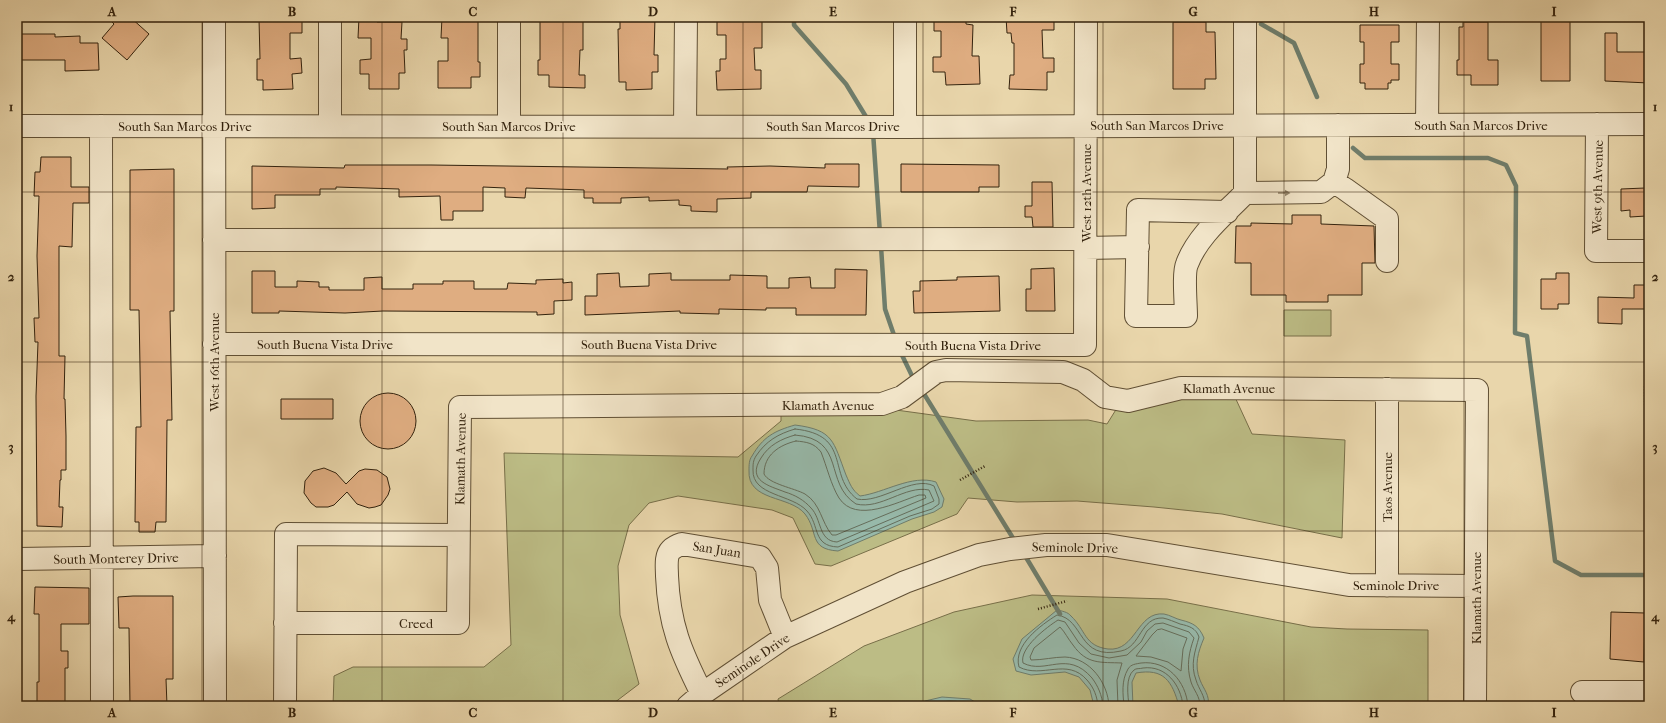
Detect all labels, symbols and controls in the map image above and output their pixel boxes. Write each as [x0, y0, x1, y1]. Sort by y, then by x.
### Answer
text: A [107, 4, 117, 19]
text: B [288, 4, 297, 19]
text: C [469, 4, 478, 19]
text: D [648, 4, 658, 19]
text: E [829, 4, 837, 19]
text: F [1009, 4, 1017, 19]
text: G [1188, 4, 1198, 19]
text: H [1369, 4, 1380, 19]
text: I [1551, 4, 1557, 19]
text: 1 [9, 99, 14, 114]
text: 1 [1653, 99, 1658, 114]
street label: South San Marcos Drive [1090, 118, 1224, 133]
street label: South San Marcos Drive [1414, 118, 1548, 133]
street label: South San Marcos Drive [118, 119, 252, 134]
street label: South San Marcos Drive [442, 119, 576, 134]
street label: South San Marcos Drive [766, 119, 900, 134]
street label: West 9th Avenue [1589, 139, 1606, 235]
street label: West 12th Avenue [1079, 143, 1094, 243]
one-way arrow [1278, 190, 1291, 196]
text: 2 [8, 269, 15, 284]
text: 2 [1652, 269, 1659, 284]
street label: West 16th Avenue [207, 312, 222, 412]
street label: South Buena Vista Drive [257, 337, 394, 352]
street label: South Buena Vista Drive [581, 337, 718, 352]
street label: South Buena Vista Drive [905, 338, 1042, 353]
street label: Klamath Avenue [1183, 381, 1276, 396]
street label: Klamath Avenue [782, 398, 875, 413]
street label: Klamath Avenue [452, 412, 469, 505]
text: 3 [8, 439, 14, 455]
text: 3 [1652, 439, 1658, 455]
street label: Taos Avenue [1380, 452, 1395, 522]
street label: San Juan [692, 538, 743, 561]
street label: Seminole Drive [1032, 539, 1119, 556]
street label: South Monterey Drive [53, 550, 179, 567]
street label: Klamath Avenue [1469, 551, 1484, 644]
street label: Seminole Drive [1353, 578, 1440, 593]
text: 4 [6, 609, 16, 625]
text: 4 [1650, 609, 1660, 625]
street label: Creed [399, 616, 434, 631]
street label: Seminole Drive [712, 630, 793, 691]
text: A [107, 705, 117, 720]
text: B [288, 705, 297, 720]
text: C [469, 705, 478, 720]
text: D [648, 705, 658, 720]
text: E [829, 705, 837, 720]
text: F [1009, 705, 1017, 720]
text: G [1188, 705, 1198, 720]
text: H [1369, 705, 1380, 720]
text: I [1551, 705, 1557, 720]

